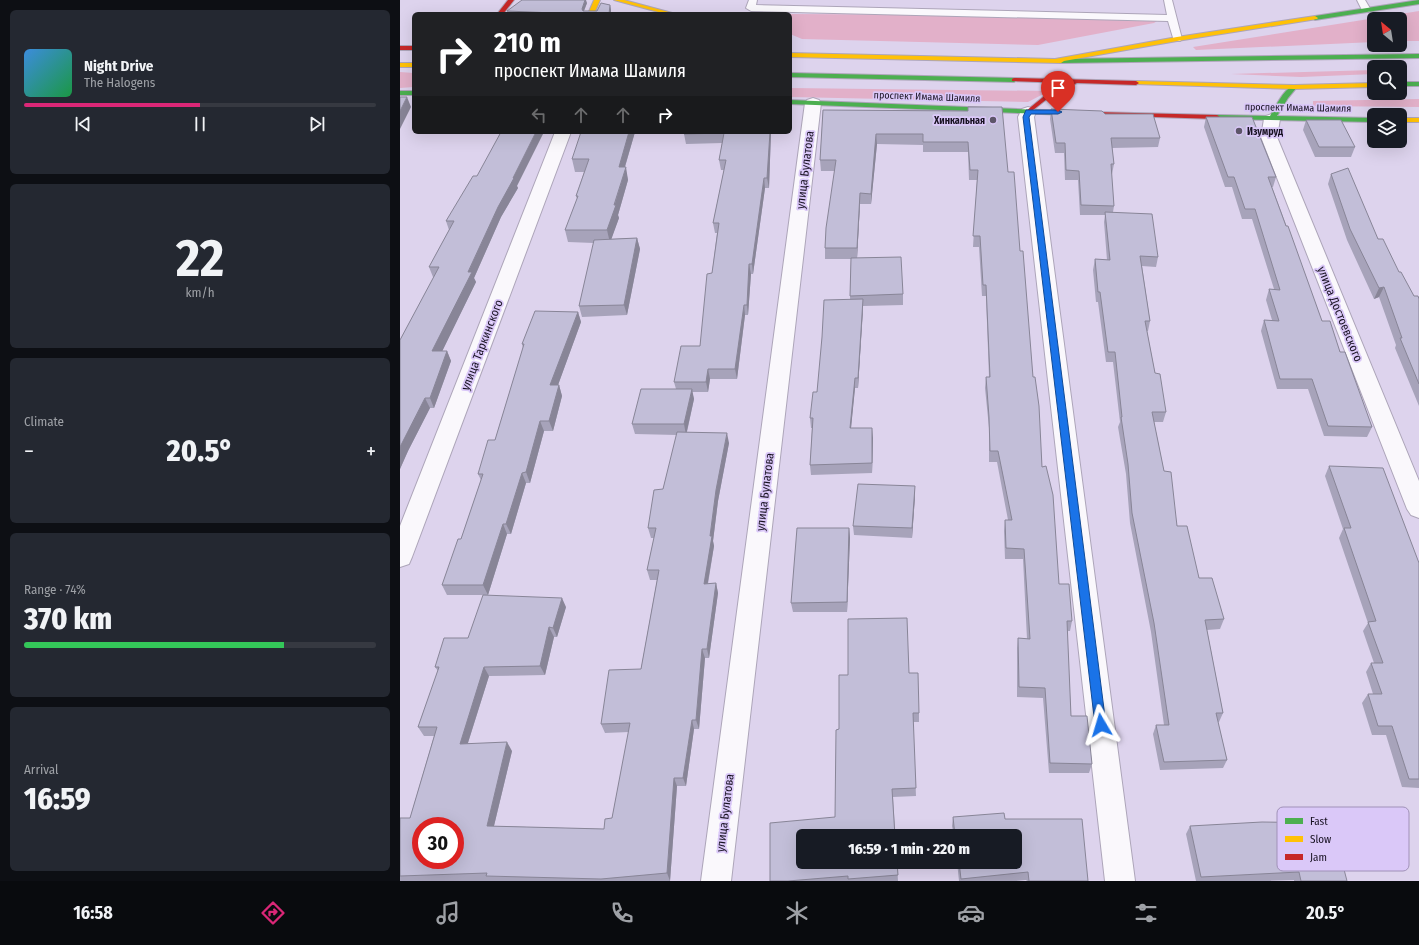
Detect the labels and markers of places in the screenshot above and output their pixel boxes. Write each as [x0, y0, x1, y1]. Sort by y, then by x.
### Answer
pin [1041, 71, 1075, 112]
place label: Хинкальная [933, 115, 985, 127]
marker: Хинкальная [988, 115, 998, 125]
marker: Изумруд [1234, 126, 1244, 136]
place label: Изумруд [1247, 126, 1283, 138]

